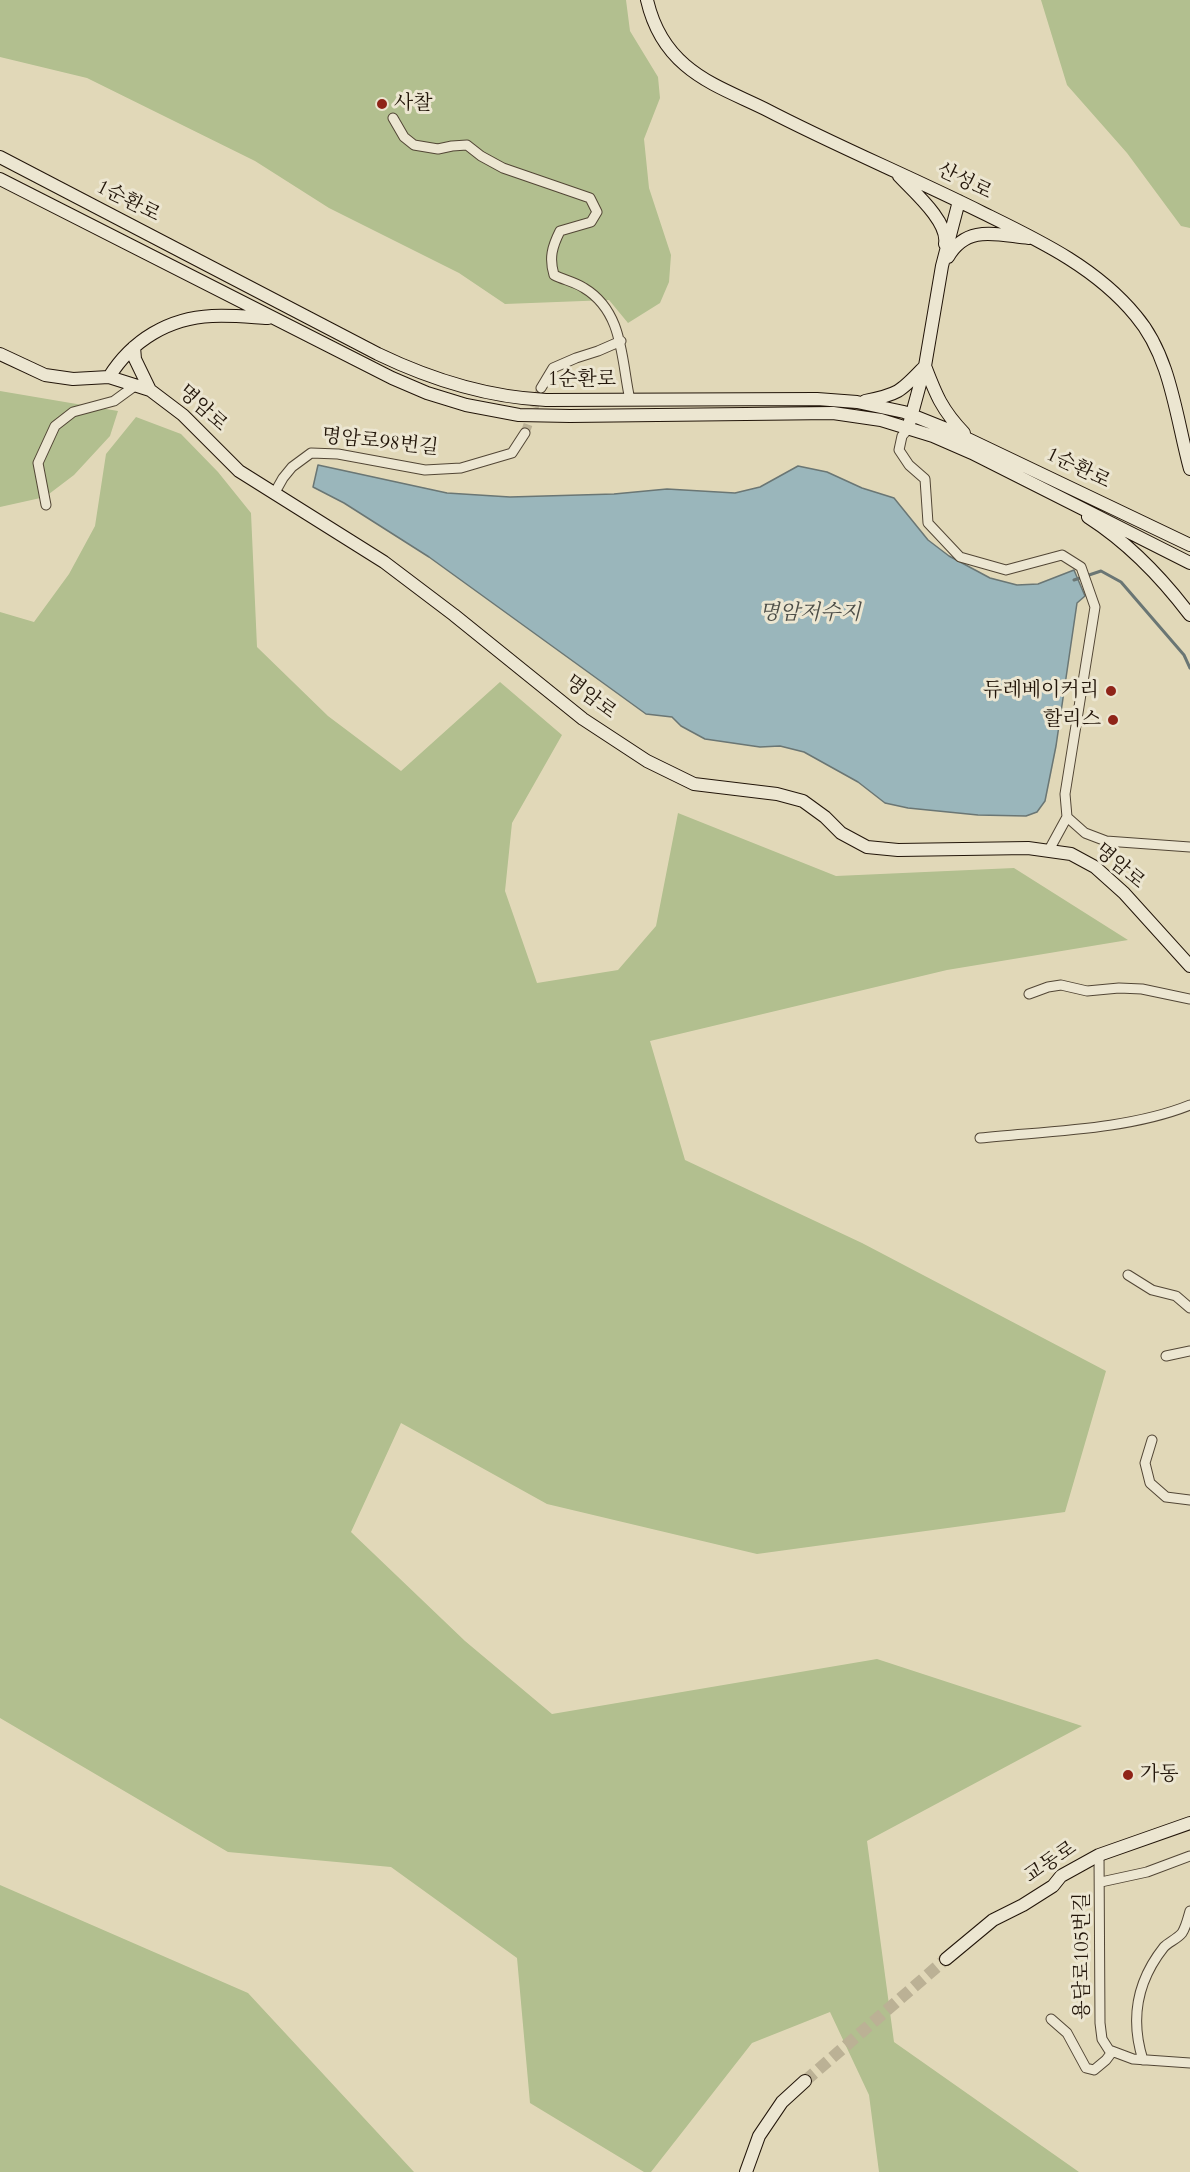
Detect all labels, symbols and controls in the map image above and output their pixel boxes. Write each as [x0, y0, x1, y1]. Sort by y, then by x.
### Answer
place label: 사찰 [394, 92, 433, 116]
marker: 사찰 [375, 97, 389, 111]
street label: 산성로 [933, 159, 995, 205]
street label: 1순환로 [92, 176, 164, 228]
street label: 1순환로 [548, 368, 616, 392]
street label: 명암로 [172, 381, 232, 437]
street label: 명암로98번길 [321, 425, 439, 461]
street label: 1순환로 [1042, 443, 1114, 495]
water label: 명암저수지 [759, 601, 861, 627]
street label: 명암로 [560, 671, 620, 725]
place label: 듀레베이커리 [983, 679, 1099, 703]
marker: 듀레베이커리 [1104, 684, 1118, 698]
place label: 할리스 [1043, 708, 1101, 732]
marker: 할리스 [1106, 713, 1120, 727]
street label: 명암로 [1089, 839, 1149, 895]
place label: 가동 [1140, 1763, 1179, 1787]
marker: 가동 [1121, 1768, 1135, 1782]
street label: 교동로 [1020, 1837, 1082, 1889]
street label: 용담로105번길 [1071, 1892, 1095, 2020]

